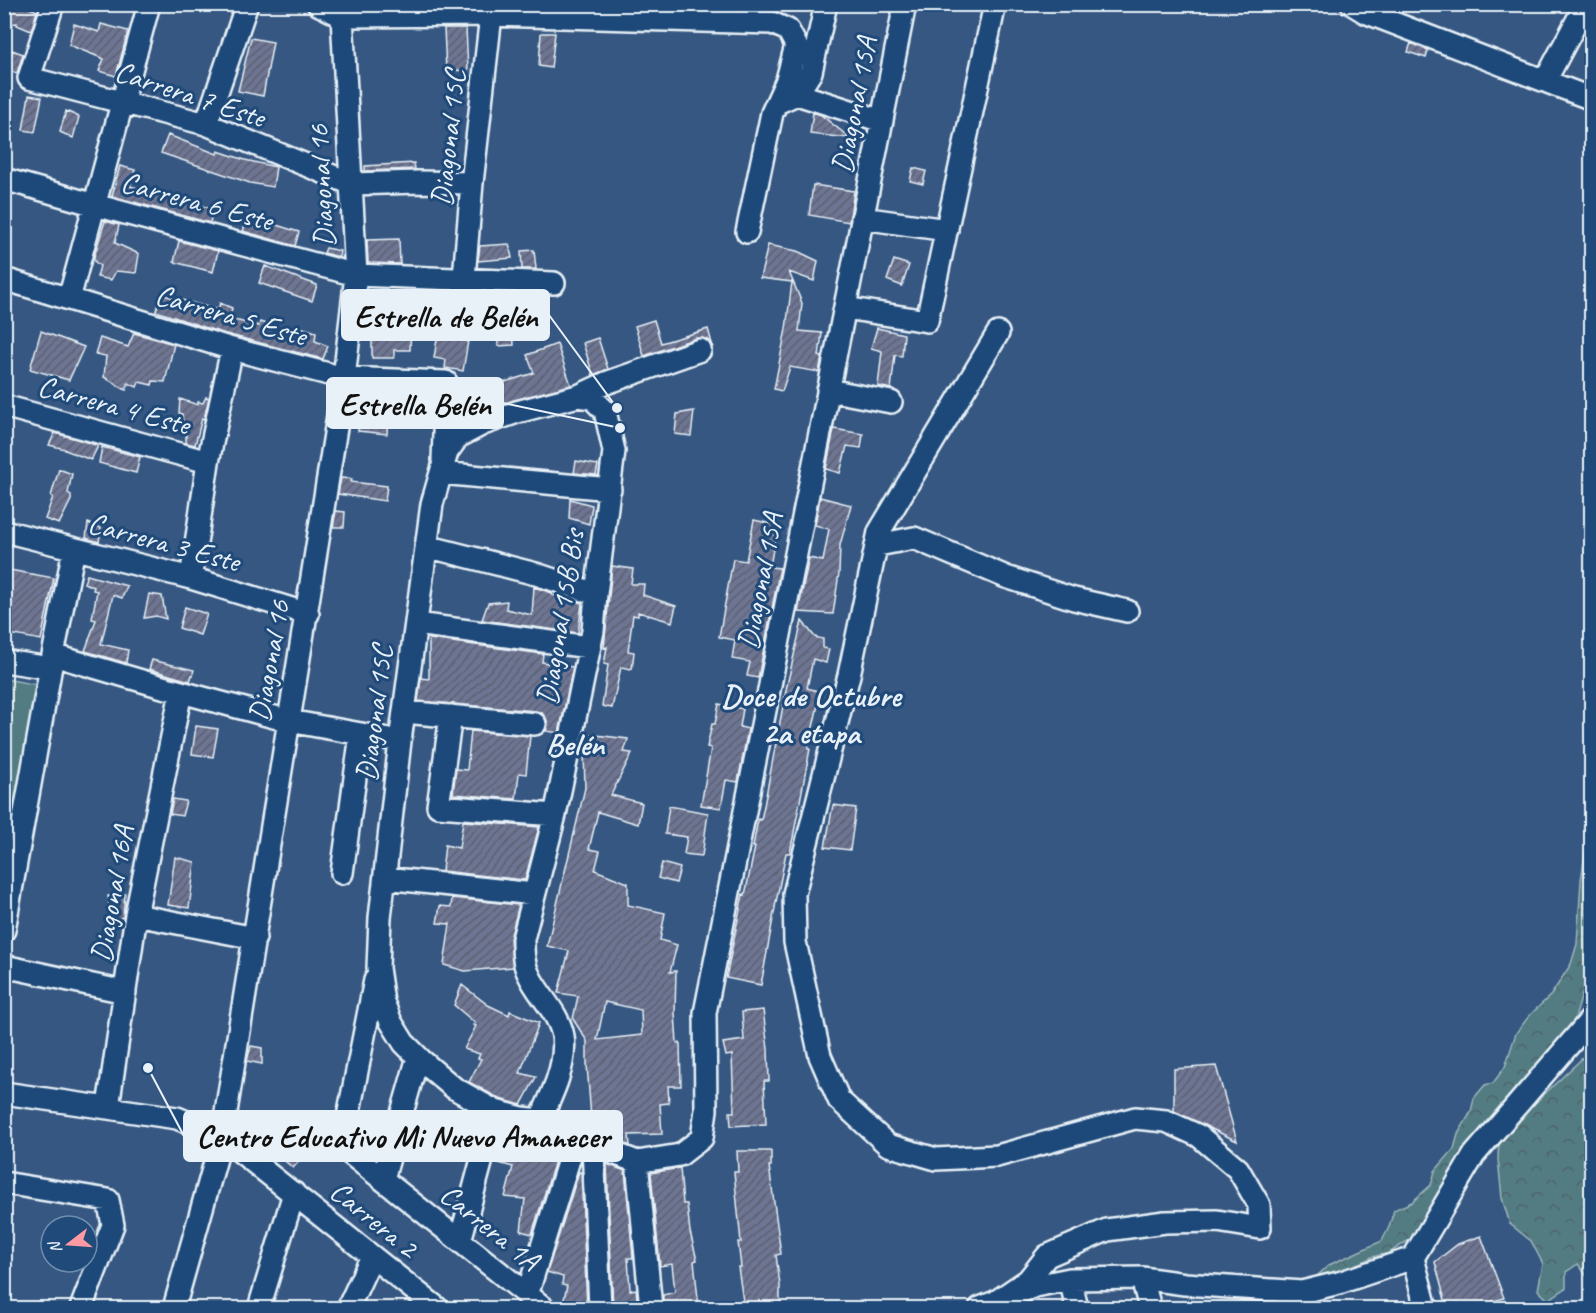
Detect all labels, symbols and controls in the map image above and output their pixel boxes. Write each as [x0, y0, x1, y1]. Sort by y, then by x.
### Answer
street label: Diagonal 15A [822, 32, 886, 176]
street label: Carrera 7 Este [110, 52, 272, 137]
street label: Diagonal 15C [422, 65, 474, 208]
street label: Diagonal 16 [299, 122, 343, 248]
street label: Carrera 6 Este [117, 163, 279, 240]
street label: Carrera 5 Este [151, 275, 313, 355]
callout: Estrella de Belén [342, 290, 549, 340]
text: Estrella de Belén [354, 296, 539, 337]
street label: Carrera 4 Este [34, 367, 196, 444]
callout: Estrella Belén [327, 378, 503, 428]
text: Estrella Belén [339, 384, 492, 425]
street label: Carrera 3 Este [84, 504, 246, 581]
street label: Diagonal 15A [728, 508, 792, 652]
street label: Diagonal 15B Bis [527, 524, 593, 707]
street label: Diagonal 16 [240, 596, 299, 725]
street label: Diagonal 15C [347, 640, 402, 783]
district label: Doce de Octubre 2a etapa [721, 675, 903, 753]
district label: Belén [546, 724, 606, 765]
street label: Diagonal 16A [81, 821, 143, 965]
callout: Centro Educativo Mi Nuevo Amanecer [184, 1111, 622, 1161]
text: Centro Educativo Mi Nuevo Amanecer [196, 1116, 613, 1157]
street label: Carrera 2 [322, 1172, 428, 1268]
street label: Carrera 1A [432, 1175, 549, 1280]
north arrow [39, 1214, 99, 1274]
text: N [44, 1237, 67, 1256]

